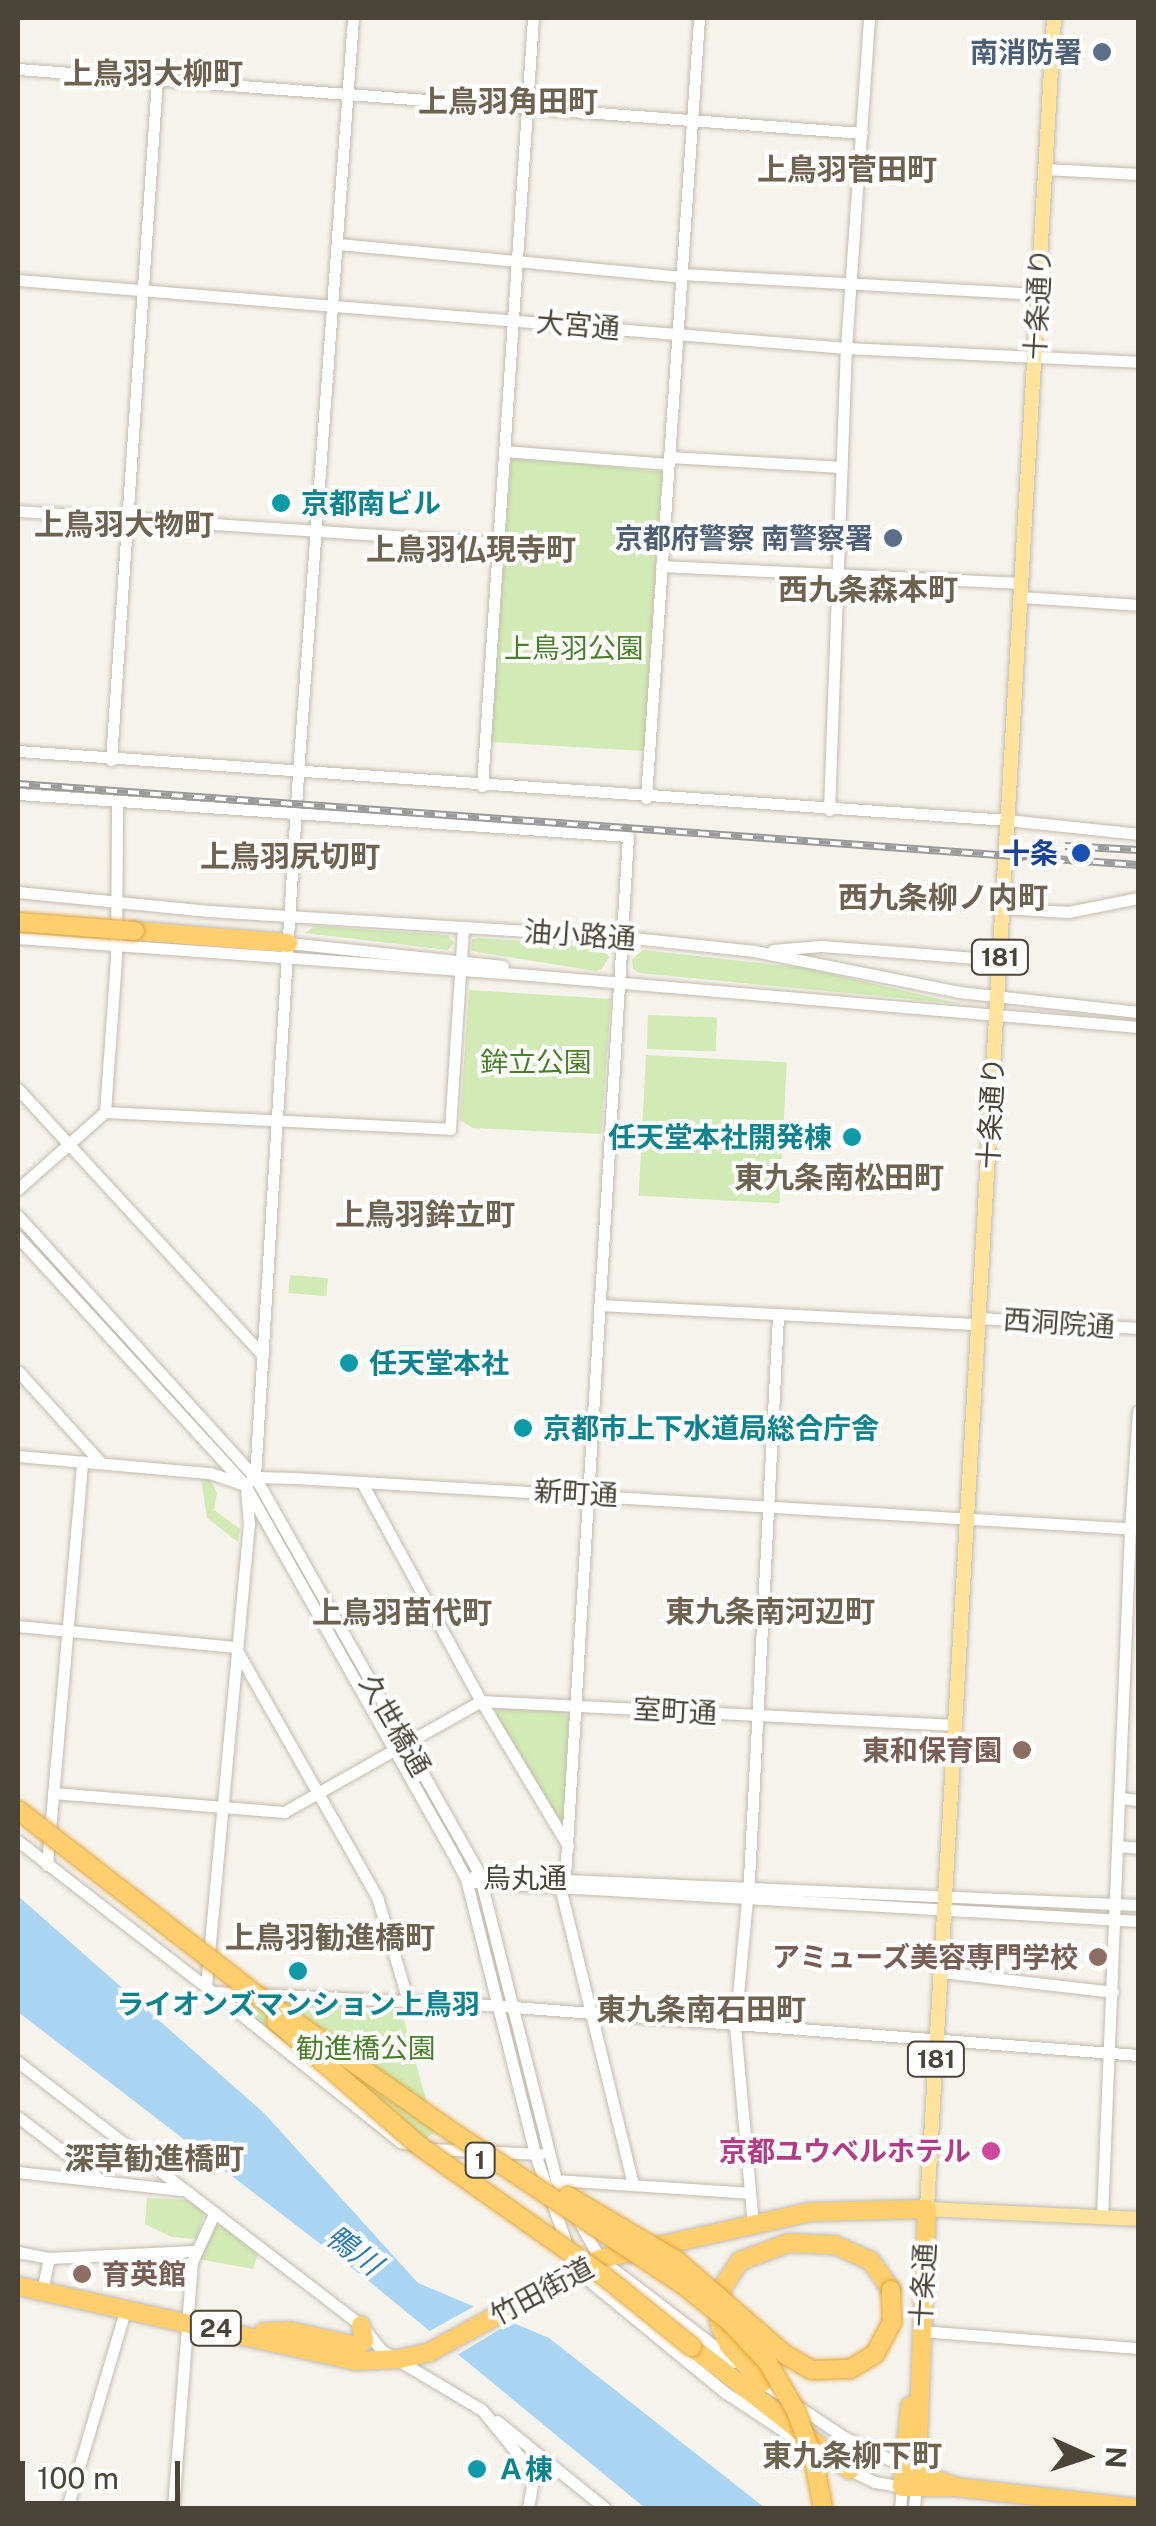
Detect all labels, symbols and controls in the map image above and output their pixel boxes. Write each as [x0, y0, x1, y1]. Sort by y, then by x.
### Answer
place label: 南消防署 [970, 35, 1082, 69]
marker: 南消防署 [1091, 41, 1113, 63]
district label: 上鳥羽大柳町 [63, 55, 243, 91]
district label: 上鳥羽角田町 [418, 83, 598, 119]
district label: 上鳥羽菅田町 [757, 151, 937, 187]
street label: 十条通り [1018, 247, 1058, 361]
street label: 大宮通 [535, 305, 621, 345]
place label: 京都南ビル [301, 486, 441, 520]
marker: 京都南ビル [270, 492, 292, 514]
district label: 上鳥羽大物町 [34, 506, 214, 542]
place label: 京都府警察 南警察署 [615, 521, 873, 555]
marker: 京都府警察 南警察署 [882, 527, 904, 549]
district label: 上鳥羽仏現寺町 [366, 531, 576, 567]
district label: 西九条森本町 [778, 571, 958, 607]
park label: 上鳥羽公園 [504, 631, 644, 665]
place label: 十条 [1002, 836, 1058, 870]
district label: 上鳥羽尻切町 [200, 838, 380, 874]
marker: 十条 [1068, 840, 1094, 866]
district label: 西九条柳ノ内町 [838, 879, 1048, 915]
street label: 油小路通 [523, 914, 637, 956]
road number: 181 [970, 937, 1030, 977]
park label: 鉾立公園 [480, 1045, 592, 1079]
street label: 十条通り [971, 1056, 1011, 1170]
place label: 任天堂本社開発棟 [608, 1120, 832, 1154]
marker: 任天堂本社開発棟 [841, 1126, 863, 1148]
district label: 東九条南松田町 [734, 1159, 944, 1195]
district label: 上鳥羽鉾立町 [335, 1196, 515, 1232]
street label: 西洞院通 [1002, 1302, 1116, 1344]
place label: 任天堂本社 [369, 1346, 509, 1380]
marker: 任天堂本社 [338, 1352, 360, 1374]
place label: 京都市上下水道局総合庁舎 [543, 1411, 879, 1445]
marker: 京都市上下水道局総合庁舎 [512, 1417, 534, 1439]
street label: 新町通 [533, 1474, 619, 1512]
district label: 東九条南河辺町 [665, 1593, 875, 1629]
district label: 上鳥羽苗代町 [312, 1594, 492, 1630]
street label: 久世橋通 [352, 1668, 438, 1782]
street label: 室町通 [632, 1692, 718, 1730]
place label: 東和保育園 [862, 1733, 1002, 1767]
marker: 東和保育園 [1011, 1739, 1033, 1761]
street label: 烏丸通 [483, 1861, 567, 1895]
district label: 上鳥羽勧進橋町 [225, 1919, 435, 1955]
place label: アミューズ美容専門学校 [770, 1940, 1078, 1974]
marker: アミューズ美容専門学校 [1087, 1946, 1109, 1968]
marker: ライオンズマンション上鳥羽 [287, 1960, 309, 1982]
place label: ライオンズマンション上鳥羽 [116, 1987, 480, 2021]
district label: 東九条南石田町 [596, 1991, 806, 2027]
park label: 勧進橋公園 [296, 2031, 436, 2065]
road number: 181 [906, 2039, 966, 2079]
place label: 京都ユウベルホテル [719, 2134, 971, 2168]
district label: 深草勧進橋町 [64, 2140, 244, 2176]
road number: 1 [462, 2140, 498, 2180]
marker: 京都ユウベルホテル [980, 2140, 1002, 2162]
water label: 鴨川 [319, 2218, 389, 2282]
street label: 十条通 [904, 2242, 942, 2328]
street label: 竹田街道 [485, 2250, 599, 2332]
place label: 育英館 [102, 2257, 186, 2291]
marker: 育英館 [71, 2263, 93, 2285]
road number: 24 [188, 2308, 244, 2348]
north arrow [1036, 2406, 1136, 2506]
district label: 東九条柳下町 [762, 2437, 942, 2473]
scale bar [25, 2441, 185, 2503]
text: N [1099, 2446, 1134, 2469]
place label: Ａ棟 [497, 2452, 553, 2486]
marker: Ａ棟 [466, 2458, 488, 2480]
text: 100 m [37, 2460, 119, 2496]

